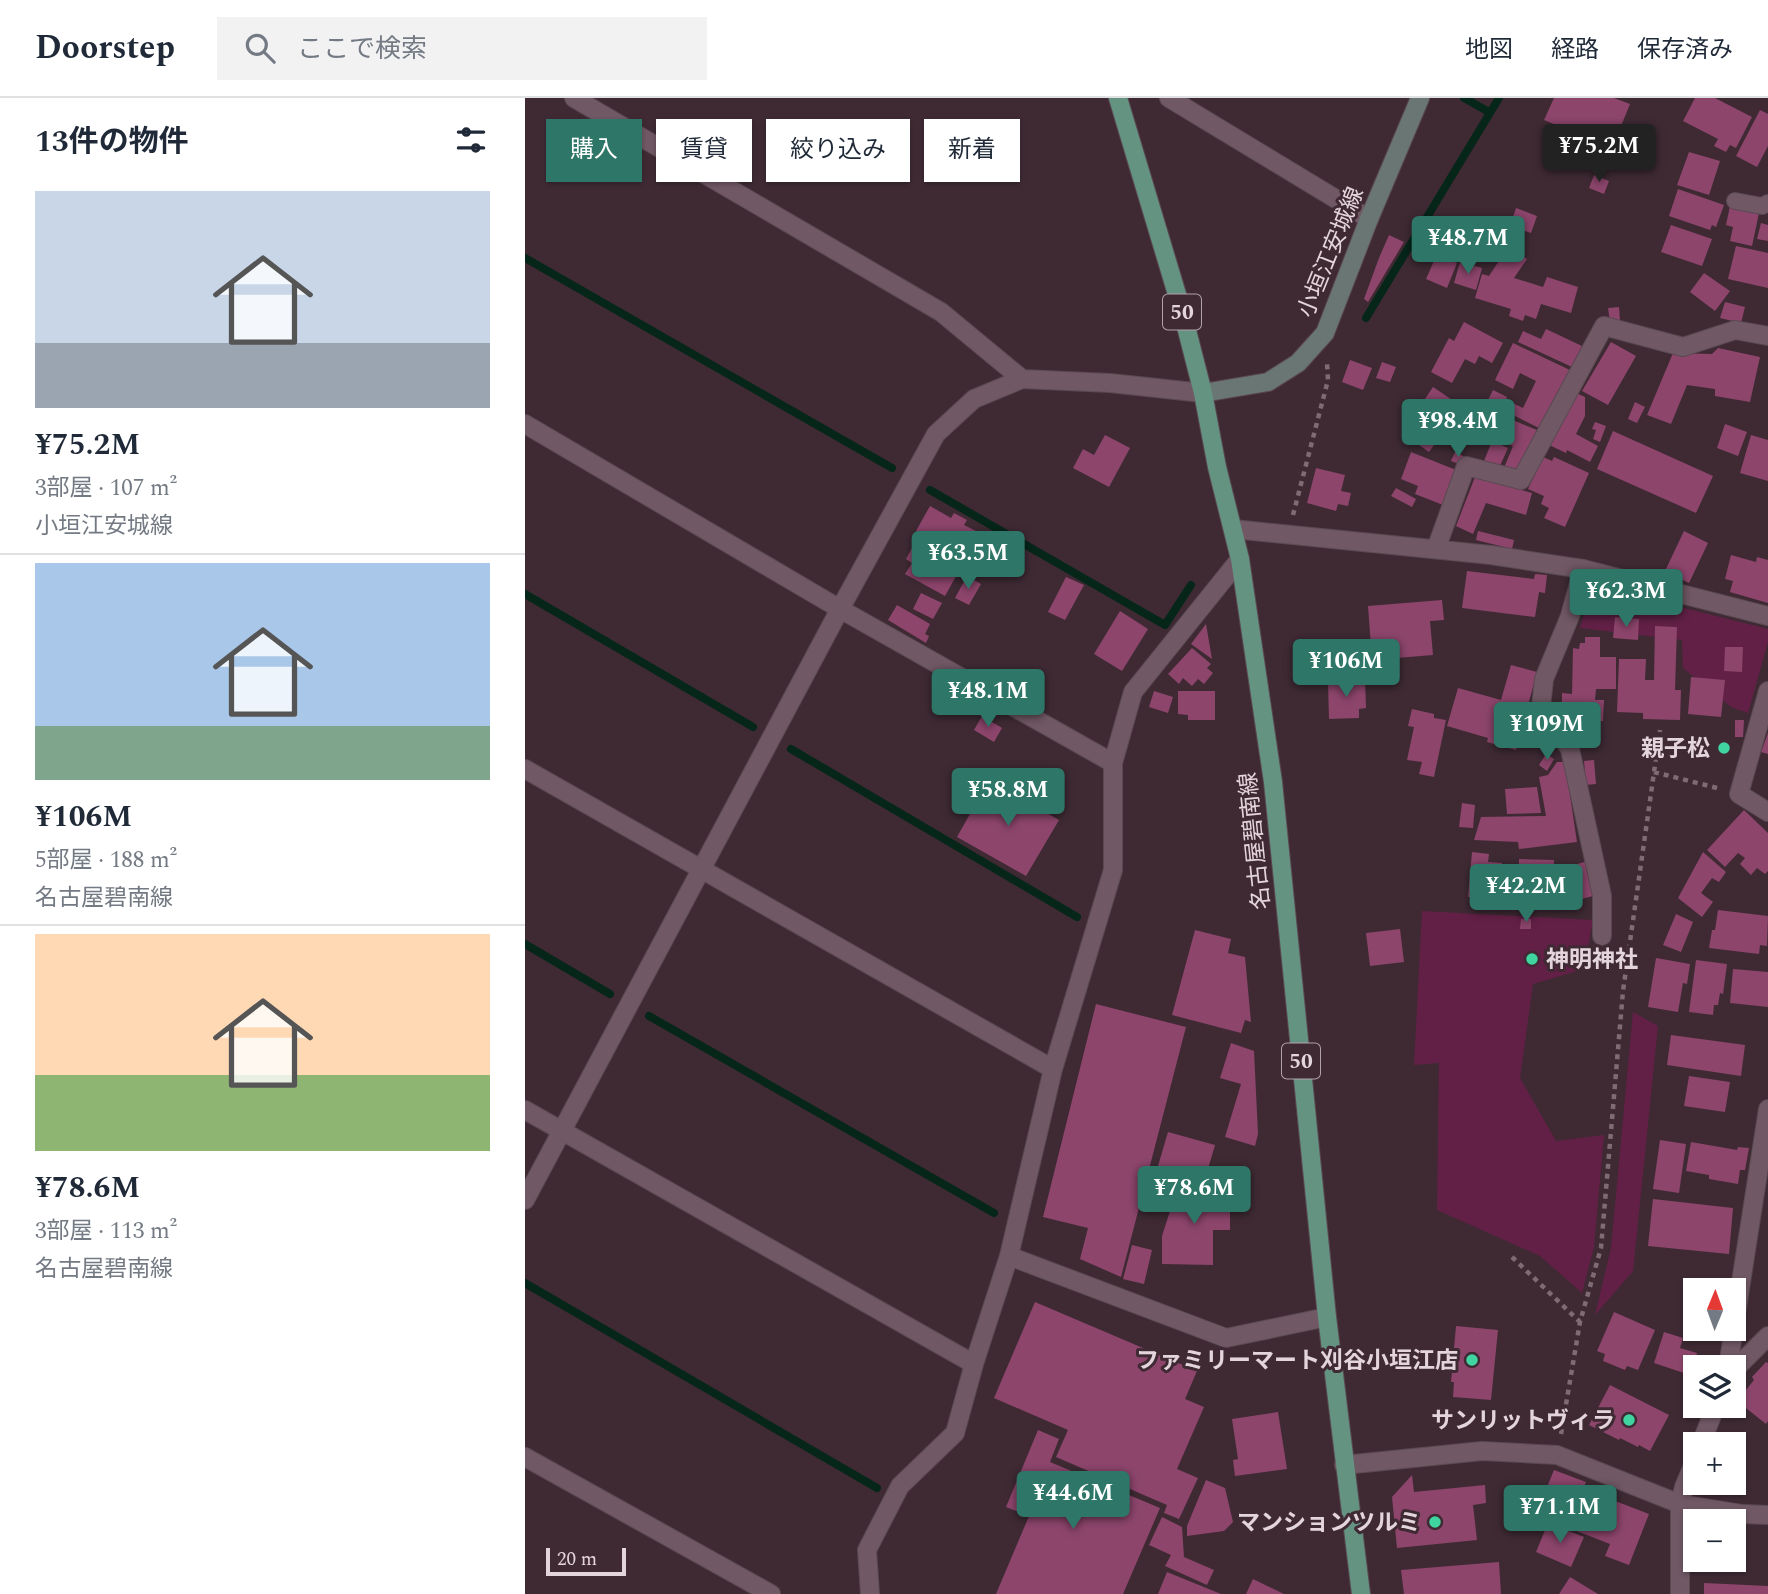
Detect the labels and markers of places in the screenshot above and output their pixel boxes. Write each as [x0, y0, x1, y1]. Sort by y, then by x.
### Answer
pin: ¥75.2M [1542, 125, 1656, 184]
pin: ¥48.7M [1411, 216, 1525, 276]
pin: ¥98.4M [1401, 400, 1515, 459]
pin: ¥63.5M [911, 532, 1025, 591]
pin: ¥62.3M [1569, 570, 1683, 629]
pin: ¥106M [1297, 640, 1395, 699]
pin: ¥48.1M [931, 670, 1045, 729]
pin: ¥109M [1498, 702, 1596, 762]
place label: 親子松 [1641, 732, 1710, 767]
marker: 親子松 [1716, 740, 1732, 756]
pin: ¥58.8M [951, 768, 1065, 828]
pin: ¥42.2M [1469, 864, 1583, 924]
place label: 神明神社 [1546, 943, 1638, 978]
marker: 神明神社 [1524, 951, 1540, 967]
pin: ¥78.6M [1137, 1166, 1251, 1226]
place label: ファミリーマート刈谷小垣江店 [1136, 1344, 1458, 1379]
marker: ファミリーマート刈谷小垣江店 [1464, 1352, 1480, 1368]
place label: サンリットヴィラ [1431, 1404, 1615, 1439]
marker: サンリットヴィラ [1621, 1412, 1637, 1428]
pin: ¥44.6M [1016, 1472, 1130, 1531]
pin: ¥71.1M [1503, 1486, 1617, 1545]
place label: マンションツルミ [1237, 1506, 1421, 1541]
marker: マンションツルミ [1427, 1514, 1443, 1530]

